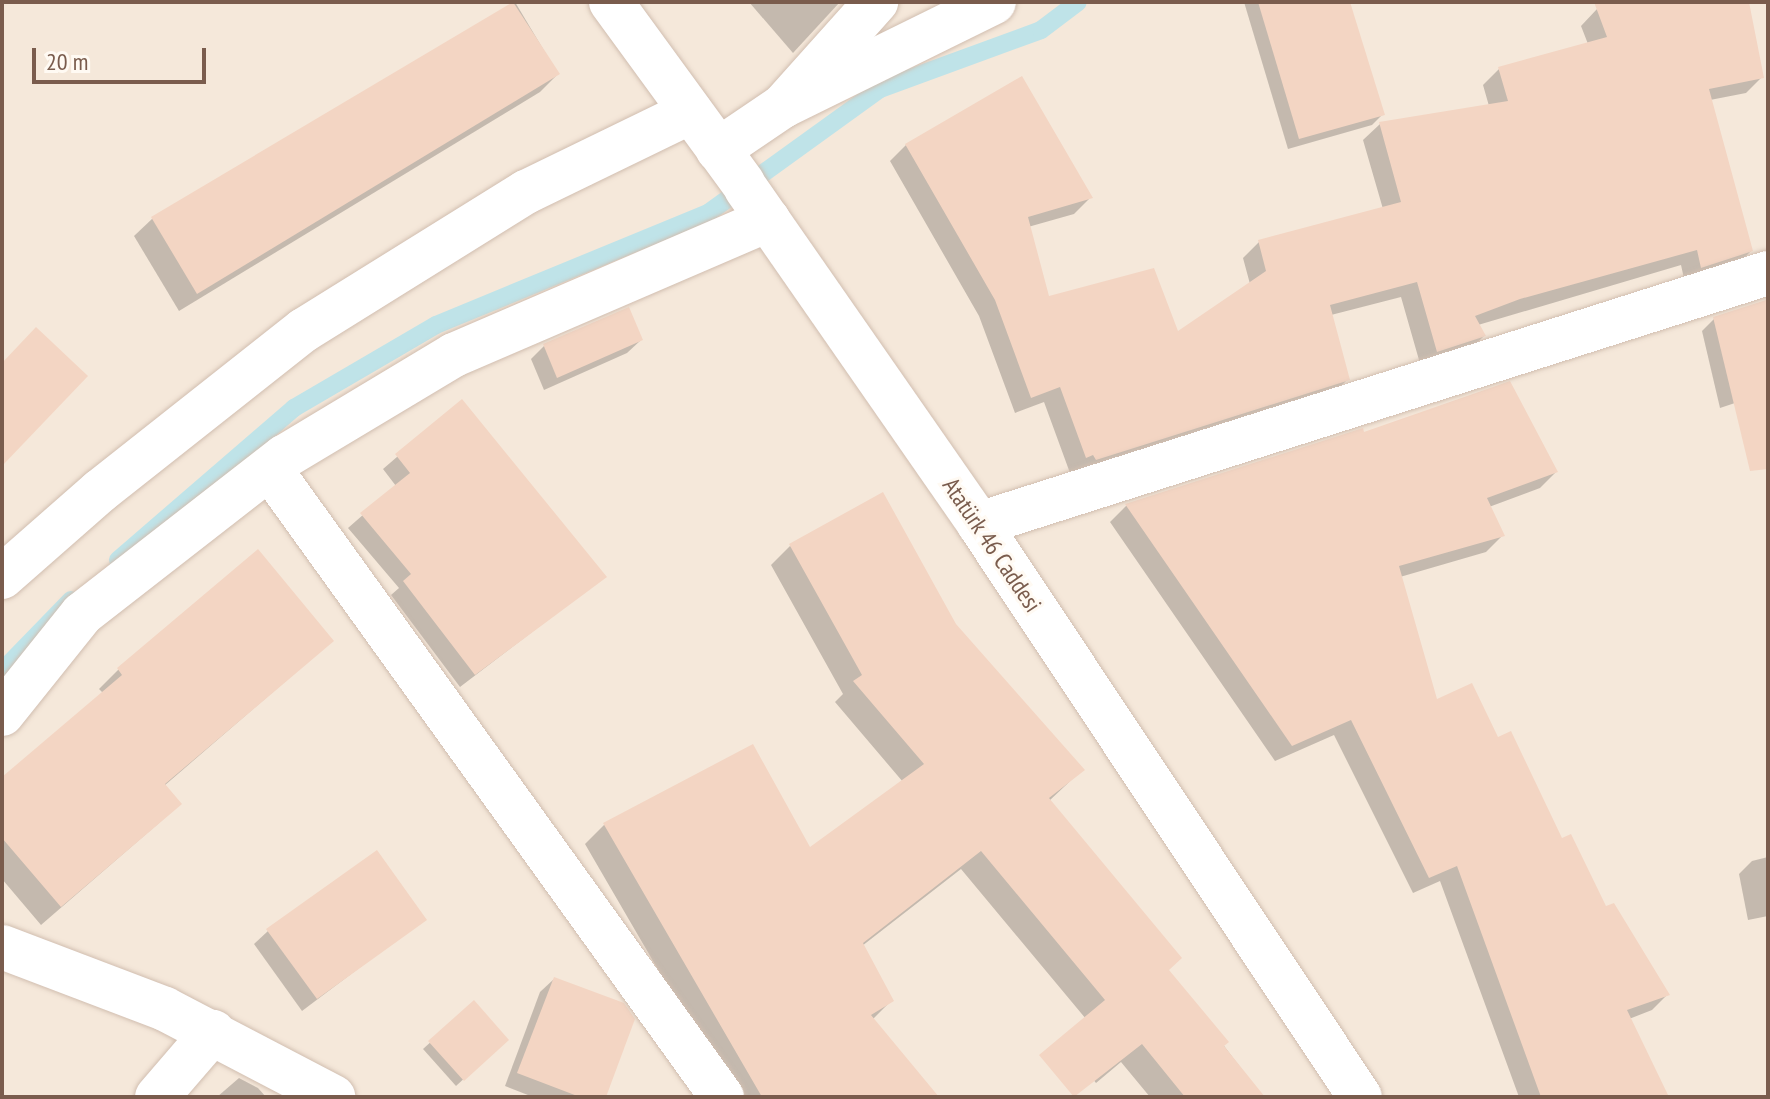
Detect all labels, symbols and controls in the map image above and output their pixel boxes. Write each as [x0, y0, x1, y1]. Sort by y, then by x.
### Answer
scale bar [36, 32, 210, 82]
text: 20 m [46, 46, 88, 77]
street label: Atatürk 46 Caddesi [936, 472, 1048, 618]

